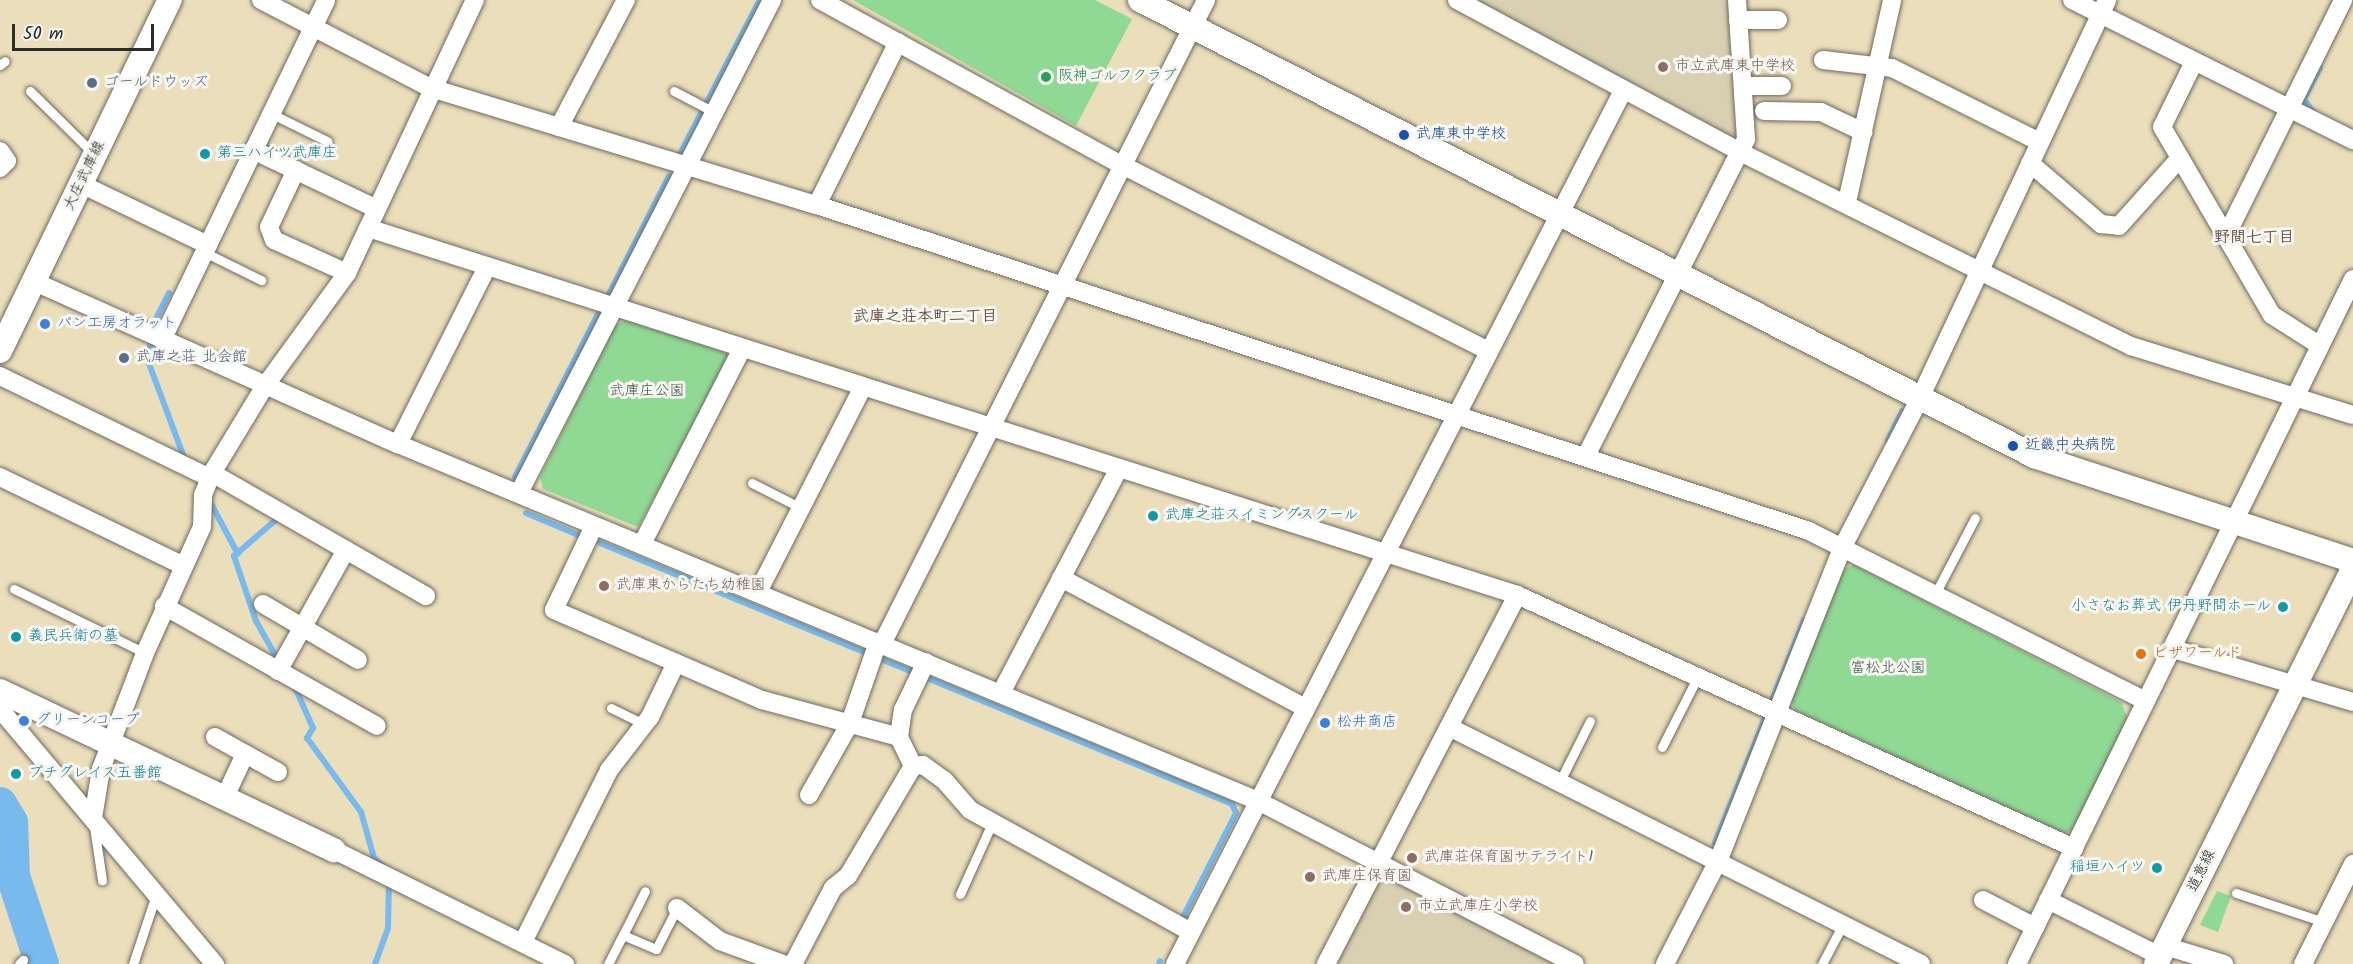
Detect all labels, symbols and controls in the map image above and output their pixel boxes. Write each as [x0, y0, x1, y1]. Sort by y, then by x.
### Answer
scale bar [15, 12, 158, 50]
text: 50 m [23, 20, 63, 49]
place label: 市立武庫東中学校 [1675, 58, 1795, 76]
marker: 市立武庫東中学校 [1656, 60, 1670, 74]
place label: 阪神ゴルフクラブ [1058, 68, 1178, 86]
marker: 阪神ゴルフクラブ [1039, 70, 1053, 84]
place label: ゴールドウッズ [104, 74, 209, 92]
marker: ゴールドウッズ [85, 76, 99, 90]
place label: 武庫東中学校 [1416, 126, 1506, 144]
marker: 武庫東中学校 [1397, 128, 1411, 142]
street label: 大庄武庫線 [60, 138, 110, 214]
place label: 第三ハイツ武庫庄 [217, 145, 337, 163]
marker: 第三ハイツ武庫庄 [198, 147, 212, 161]
district label: 野間七丁目 [2214, 228, 2294, 248]
district label: 武庫之荘本町二丁目 [853, 307, 997, 327]
place label: パン工房オラット [57, 315, 177, 333]
marker: パン工房オラット [38, 317, 52, 331]
place label: 武庫之荘 北会館 [136, 349, 247, 367]
marker: 武庫之荘 北会館 [117, 351, 131, 365]
park label: 武庫庄公園 [610, 383, 684, 401]
place label: 近畿中央病院 [2025, 437, 2115, 455]
marker: 近畿中央病院 [2006, 439, 2020, 453]
place label: 武庫之荘スイミングスクール [1165, 507, 1360, 525]
marker: 武庫之荘スイミングスクール [1146, 509, 1160, 523]
place label: 武庫東からたち幼稚園 [616, 577, 766, 595]
marker: 武庫東からたち幼稚園 [597, 579, 611, 593]
place label: 小さなお葬式 伊丹野間ホール [2070, 598, 2271, 616]
marker: 小さなお葬式 伊丹野間ホール [2276, 600, 2290, 614]
place label: 義民兵衛の墓 [28, 628, 118, 646]
marker: 義民兵衛の墓 [9, 630, 23, 644]
place label: ピザワールド [2153, 645, 2243, 663]
marker: ピザワールド [2134, 647, 2148, 661]
park label: 富松北公園 [1851, 660, 1925, 678]
place label: グリーンコープ [36, 712, 141, 730]
marker: グリーンコープ [17, 714, 31, 728]
place label: 松井商店 [1337, 714, 1397, 732]
marker: 松井商店 [1318, 716, 1332, 730]
place label: プチグレイス五番館 [28, 765, 163, 783]
marker: プチグレイス五番館 [9, 767, 23, 781]
street label: 道意線 [2184, 847, 2220, 895]
place label: 武庫荘保育園サテライト1 [1424, 849, 1594, 867]
marker: 武庫荘保育園サテライト1 [1405, 851, 1419, 865]
place label: 稲垣ハイツ [2070, 859, 2145, 877]
marker: 稲垣ハイツ [2150, 861, 2164, 875]
place label: 武庫庄保育園 [1322, 868, 1412, 886]
marker: 武庫庄保育園 [1303, 870, 1317, 884]
place label: 市立武庫庄小学校 [1418, 898, 1538, 916]
marker: 市立武庫庄小学校 [1399, 900, 1413, 914]

